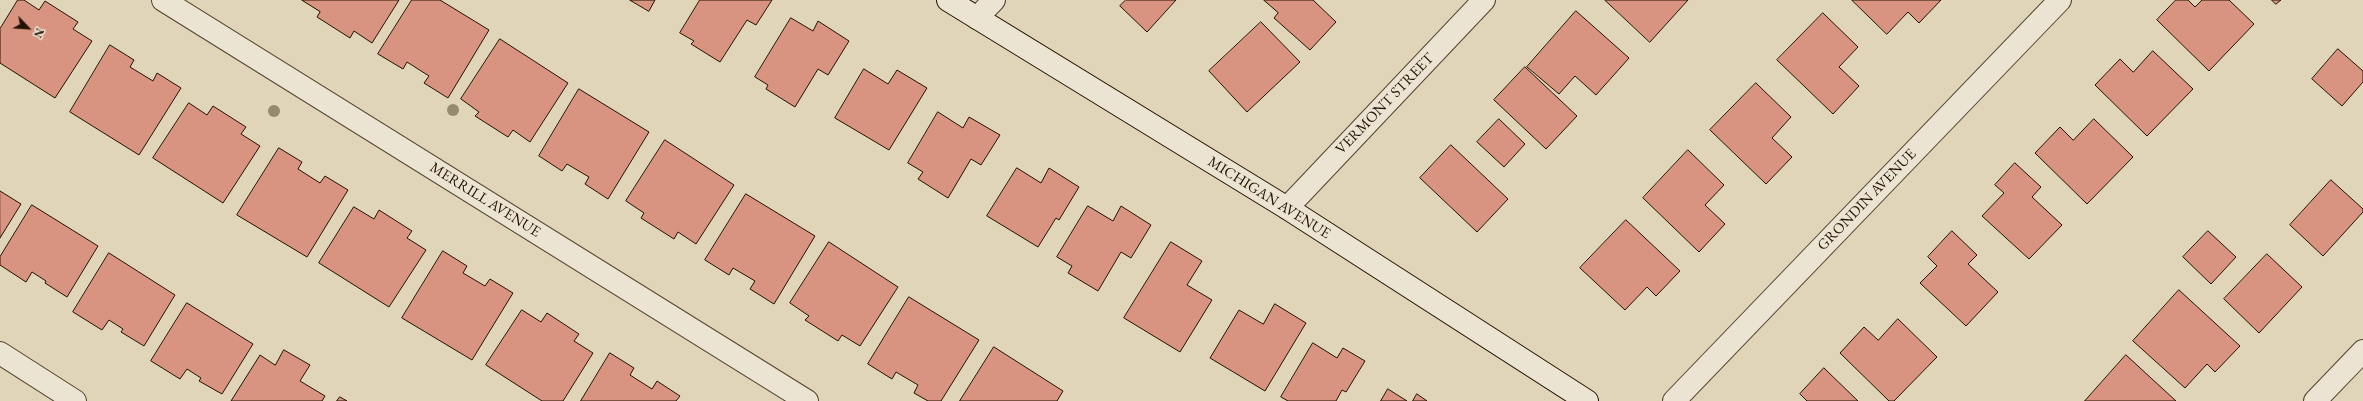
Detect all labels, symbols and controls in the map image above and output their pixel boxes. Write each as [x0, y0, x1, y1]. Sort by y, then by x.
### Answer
north arrow [8, 8, 48, 48]
text: N [31, 26, 47, 40]
street label: VERMONT STREET [1332, 50, 1438, 158]
street label: GRONDIN AVENUE [1814, 145, 1920, 255]
street label: MICHIGAN AVENUE [1204, 153, 1334, 243]
street label: MERRILL AVENUE [426, 159, 544, 241]

